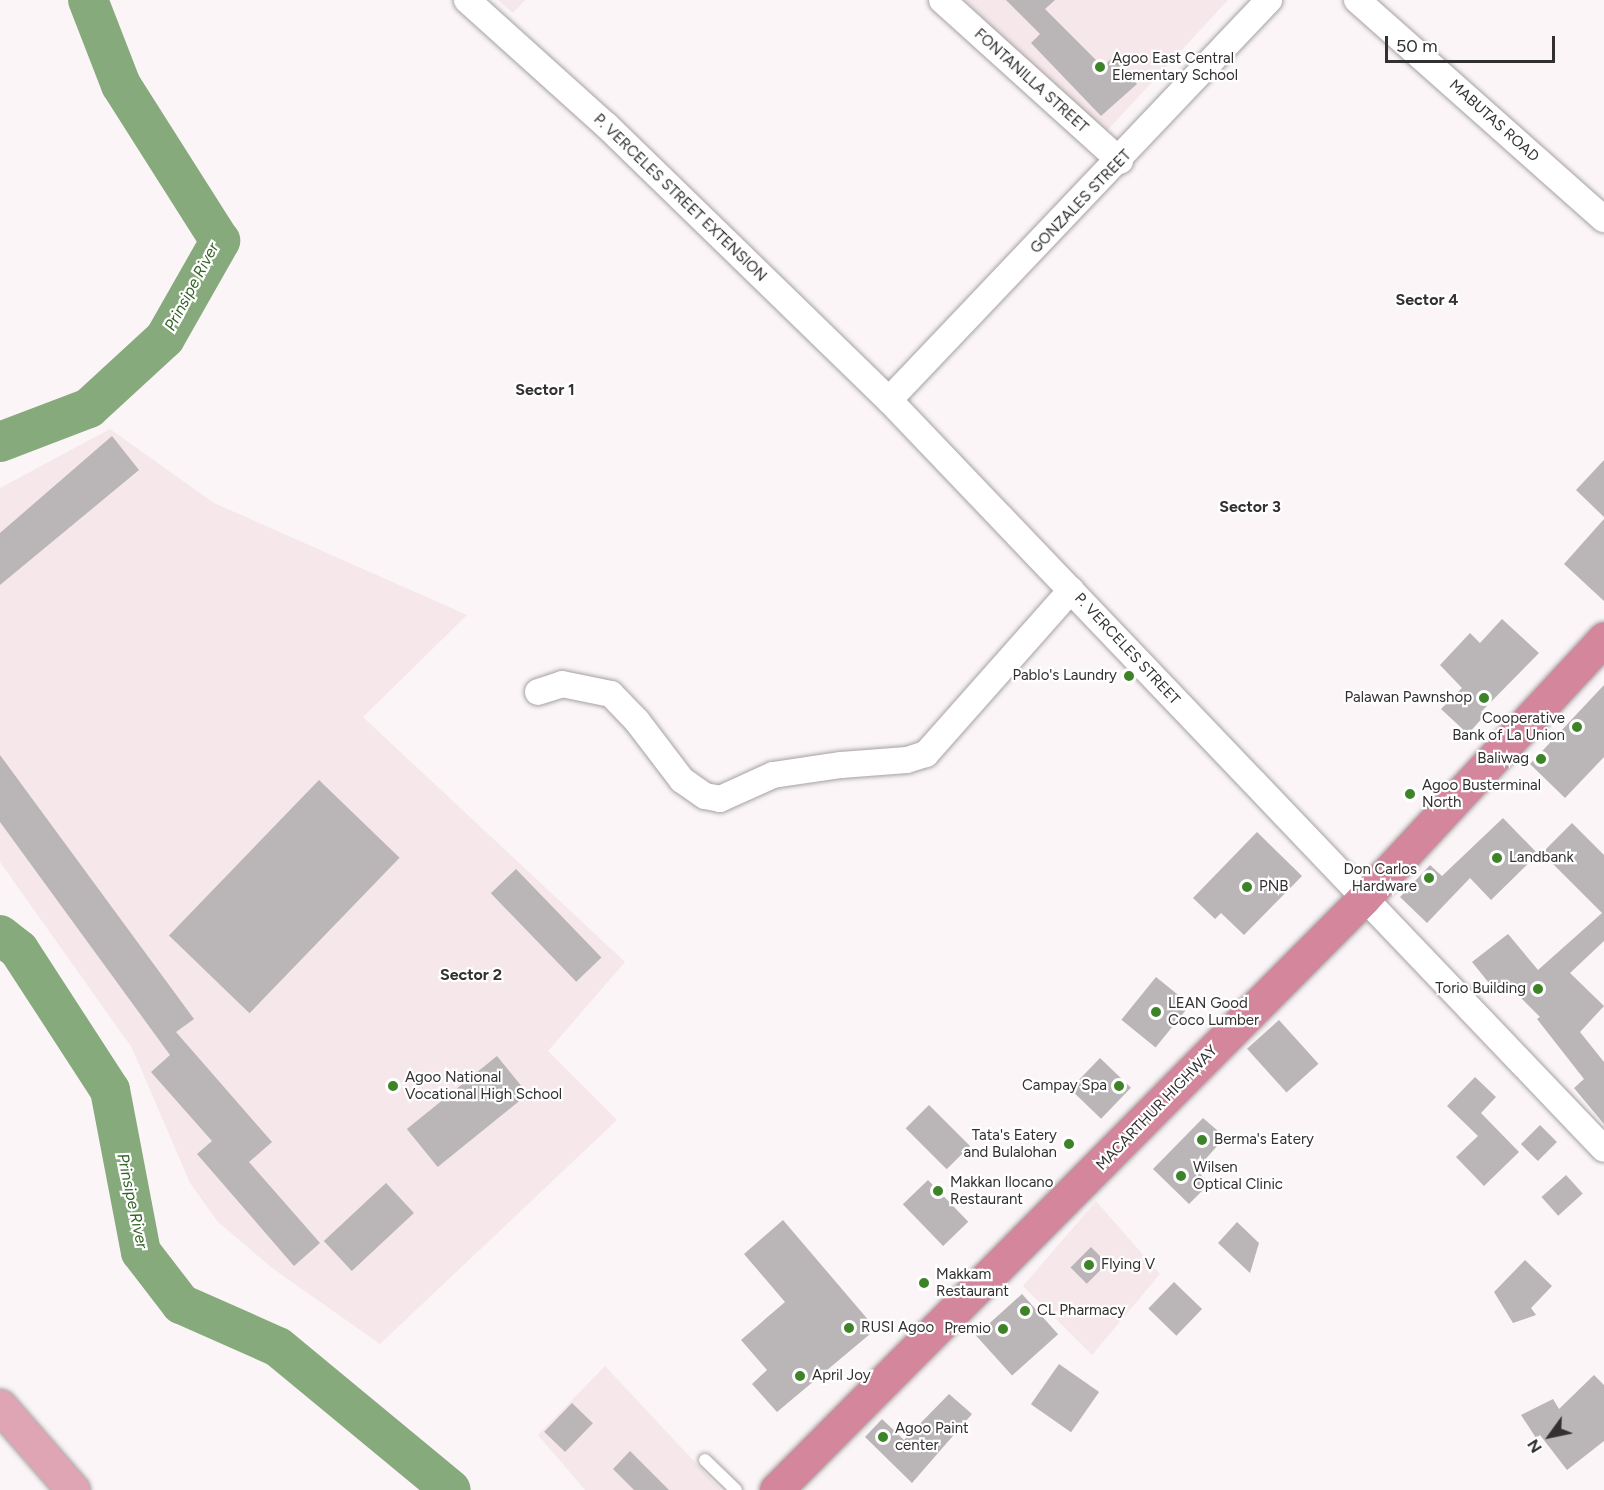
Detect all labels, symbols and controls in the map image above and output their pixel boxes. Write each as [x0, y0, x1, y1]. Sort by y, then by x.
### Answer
scale bar [1388, 24, 1558, 62]
street label: FONTANILLA STREET [970, 25, 1092, 137]
text: 50 m [1396, 35, 1438, 57]
place label: Agoo East Central Elementary School [1112, 49, 1238, 84]
marker: Agoo East Central Elementary School [1093, 60, 1107, 74]
street label: MABUTAS ROAD [1446, 76, 1542, 166]
street label: P. VERCELES STREET EXTENSION [590, 110, 770, 286]
street label: GONZALES STREET [1027, 146, 1135, 258]
water label: Prinsipe River [161, 240, 223, 334]
district label: Sector 4 [1396, 290, 1458, 310]
district label: Sector 1 [515, 380, 575, 400]
district label: Sector 3 [1219, 497, 1281, 517]
street label: P. VERCELES STREET [1071, 589, 1183, 709]
place label: Pablo's Laundry [1012, 667, 1117, 685]
marker: Pablo's Laundry [1122, 669, 1136, 683]
place label: Palawan Pawnshop [1345, 689, 1472, 707]
marker: Palawan Pawnshop [1477, 691, 1491, 705]
place label: Cooperative Bank of La Union [1452, 709, 1565, 744]
marker: Cooperative Bank of La Union [1570, 720, 1584, 734]
place label: Baliwag [1477, 750, 1529, 768]
marker: Baliwag [1534, 752, 1548, 766]
place label: Agoo Busterminal North [1422, 776, 1541, 811]
marker: Agoo Busterminal North [1403, 787, 1417, 801]
place label: Landbank [1509, 849, 1574, 867]
marker: Landbank [1490, 851, 1504, 865]
place label: Don Carlos Hardware [1343, 860, 1417, 895]
marker: Don Carlos Hardware [1422, 871, 1436, 885]
place label: PNB [1259, 878, 1288, 896]
marker: PNB [1240, 880, 1254, 894]
district label: Sector 2 [440, 965, 502, 985]
place label: Torio Building [1435, 980, 1526, 998]
marker: Torio Building [1531, 982, 1545, 996]
place label: LEAN Good Coco Lumber [1168, 994, 1259, 1029]
marker: LEAN Good Coco Lumber [1149, 1005, 1163, 1019]
street label: MACARTHUR HIGHWAY [1093, 1042, 1221, 1174]
place label: Agoo National Vocational High School [405, 1068, 562, 1103]
place label: Campay Spa [1022, 1077, 1107, 1095]
marker: Agoo National Vocational High School [386, 1079, 400, 1093]
marker: Campay Spa [1112, 1079, 1126, 1093]
place label: Tata's Eatery and Bulalohan [964, 1126, 1057, 1161]
place label: Berma's Eatery [1214, 1131, 1314, 1149]
marker: Berma's Eatery [1195, 1133, 1209, 1147]
marker: Tata's Eatery and Bulalohan [1062, 1137, 1076, 1151]
water label: Prinsipe River [113, 1152, 151, 1250]
place label: Wilsen Optical Clinic [1193, 1158, 1283, 1193]
marker: Wilsen Optical Clinic [1174, 1169, 1188, 1183]
place label: Makkan Ilocano Restaurant [950, 1173, 1053, 1208]
marker: Makkan Ilocano Restaurant [931, 1184, 945, 1198]
place label: Flying V [1101, 1256, 1155, 1274]
marker: Flying V [1082, 1258, 1096, 1272]
place label: Makkam Restaurant [936, 1265, 1009, 1300]
marker: Makkam Restaurant [917, 1276, 931, 1290]
place label: CL Pharmacy [1037, 1302, 1125, 1320]
marker: CL Pharmacy [1018, 1304, 1032, 1318]
place label: RUSI Agoo [861, 1319, 934, 1337]
place label: Premio [944, 1320, 991, 1338]
marker: RUSI Agoo [842, 1321, 856, 1335]
marker: Premio [996, 1322, 1010, 1336]
place label: April Joy [812, 1367, 871, 1385]
marker: April Joy [793, 1369, 807, 1383]
north arrow [1520, 1406, 1580, 1466]
place label: Agoo Paint center [895, 1419, 969, 1454]
marker: Agoo Paint center [876, 1430, 890, 1444]
text: N [1523, 1436, 1546, 1456]

